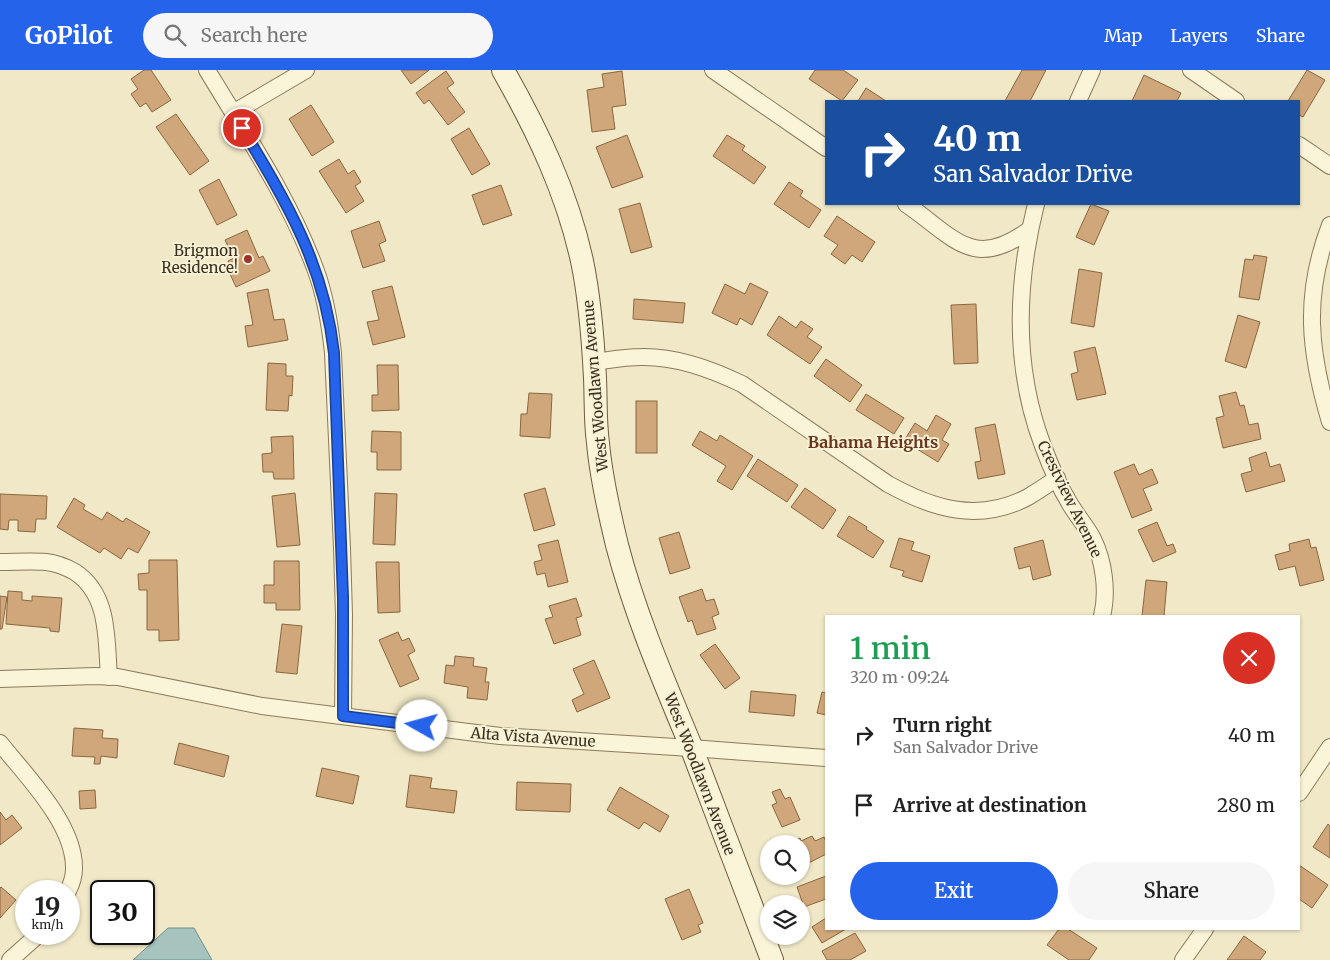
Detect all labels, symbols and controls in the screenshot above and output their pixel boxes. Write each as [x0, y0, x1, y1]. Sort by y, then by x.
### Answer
search box [143, 13, 493, 58]
text: GoPilot [25, 20, 113, 51]
icon: search [161, 21, 189, 49]
text: Search here [201, 23, 307, 47]
text: Map [1104, 24, 1142, 47]
text: Layers [1170, 24, 1228, 47]
text: Share [1256, 24, 1305, 47]
pin [221, 107, 263, 149]
icon: arrive [228, 114, 256, 142]
text: 40 m [933, 117, 1021, 161]
icon: right [850, 120, 915, 185]
text: San Salvador Drive [933, 160, 1133, 188]
place label: Brigmon Residence! [161, 241, 238, 277]
marker: Brigmon Residence! [242, 253, 254, 265]
street label: West Woodlawn Avenue [578, 299, 612, 474]
district label: Bahama Heights [808, 432, 938, 452]
street label: Crestview Avenue [1034, 438, 1107, 561]
text: 1 min [850, 629, 931, 667]
button: close [1223, 632, 1275, 684]
text: 320 m · 09:24 [850, 667, 949, 687]
street label: West Woodlawn Avenue [660, 689, 740, 858]
position arrow [395, 699, 447, 751]
text: Turn right [893, 713, 992, 737]
icon: right [850, 721, 878, 749]
street label: Alta Vista Avenue [469, 723, 596, 751]
text: 40 m [1228, 723, 1275, 747]
text: San Salvador Drive [893, 737, 1038, 757]
icon: arrive [850, 791, 878, 819]
text: Arrive at destination [893, 793, 1087, 817]
text: 280 m [1217, 793, 1275, 817]
map controls [760, 835, 810, 945]
button: search [760, 835, 810, 885]
button: Exit [850, 862, 1058, 920]
button: Share [1068, 862, 1275, 920]
speed limit sign: 30 [90, 880, 155, 945]
text: 19 [35, 890, 60, 922]
button: layers [760, 895, 810, 945]
text: km/h [32, 917, 63, 932]

